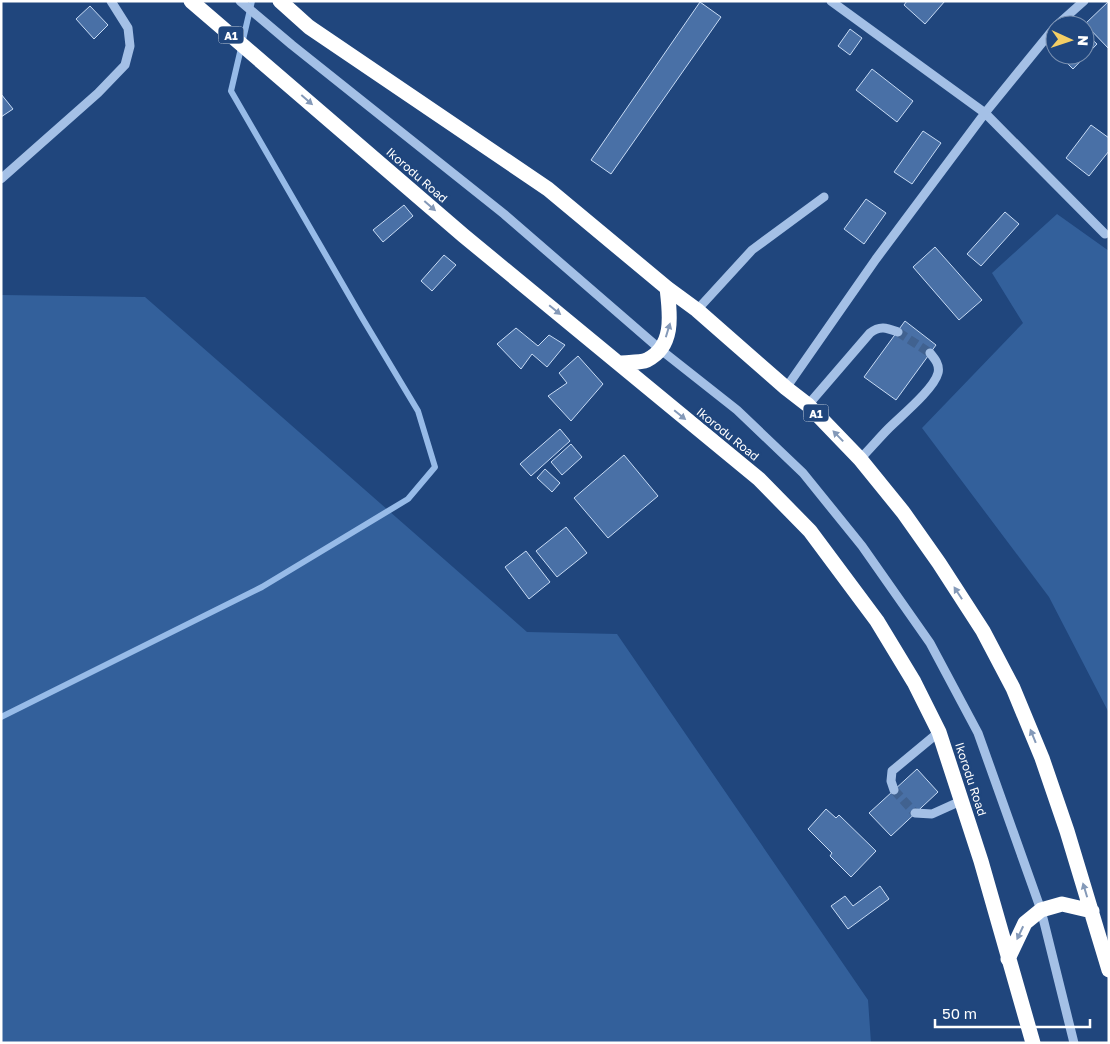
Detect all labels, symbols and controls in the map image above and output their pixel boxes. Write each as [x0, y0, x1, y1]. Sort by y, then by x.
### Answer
north arrow [1045, 15, 1095, 65]
road number: A1 [218, 26, 244, 44]
text: N [1075, 35, 1092, 46]
one-way arrow [300, 95, 313, 106]
street label: Ikorodu Road [383, 144, 451, 206]
one-way arrow [424, 201, 437, 212]
one-way arrow [548, 305, 561, 316]
one-way arrow [665, 322, 672, 337]
street label: Ikorodu Road [694, 404, 762, 464]
road number: A1 [804, 404, 828, 422]
one-way arrow [673, 409, 686, 420]
one-way arrow [832, 430, 844, 442]
one-way arrow [953, 586, 963, 599]
one-way arrow [1029, 728, 1037, 743]
street label: Ikorodu Road [952, 740, 990, 818]
one-way arrow [1081, 882, 1089, 897]
one-way arrow [1016, 925, 1025, 940]
scale bar [935, 996, 1090, 1028]
text: 50 m [942, 1004, 977, 1022]

